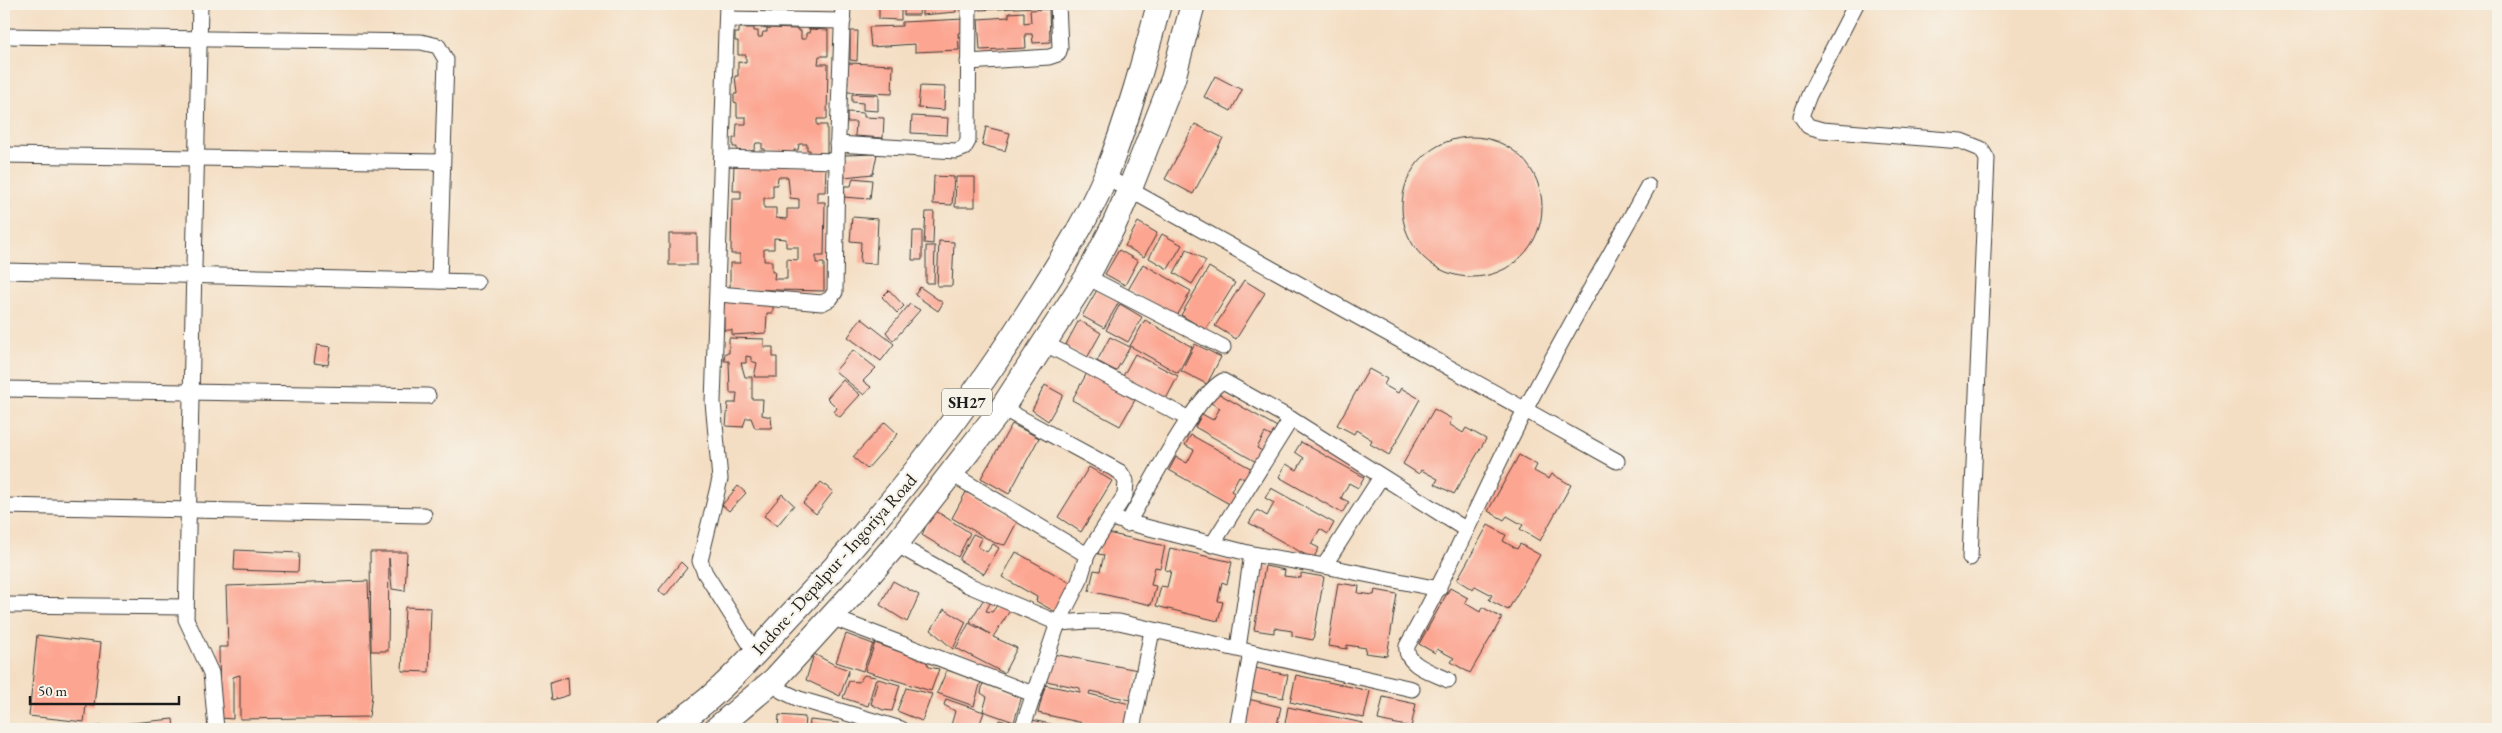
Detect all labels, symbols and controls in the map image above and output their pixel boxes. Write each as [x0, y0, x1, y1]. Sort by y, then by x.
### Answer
road number: SH27 [942, 388, 992, 416]
street label: Indore - Depalpur - Ingoriya Road [747, 468, 922, 659]
scale bar [30, 673, 179, 705]
text: 50 m [38, 681, 67, 700]

